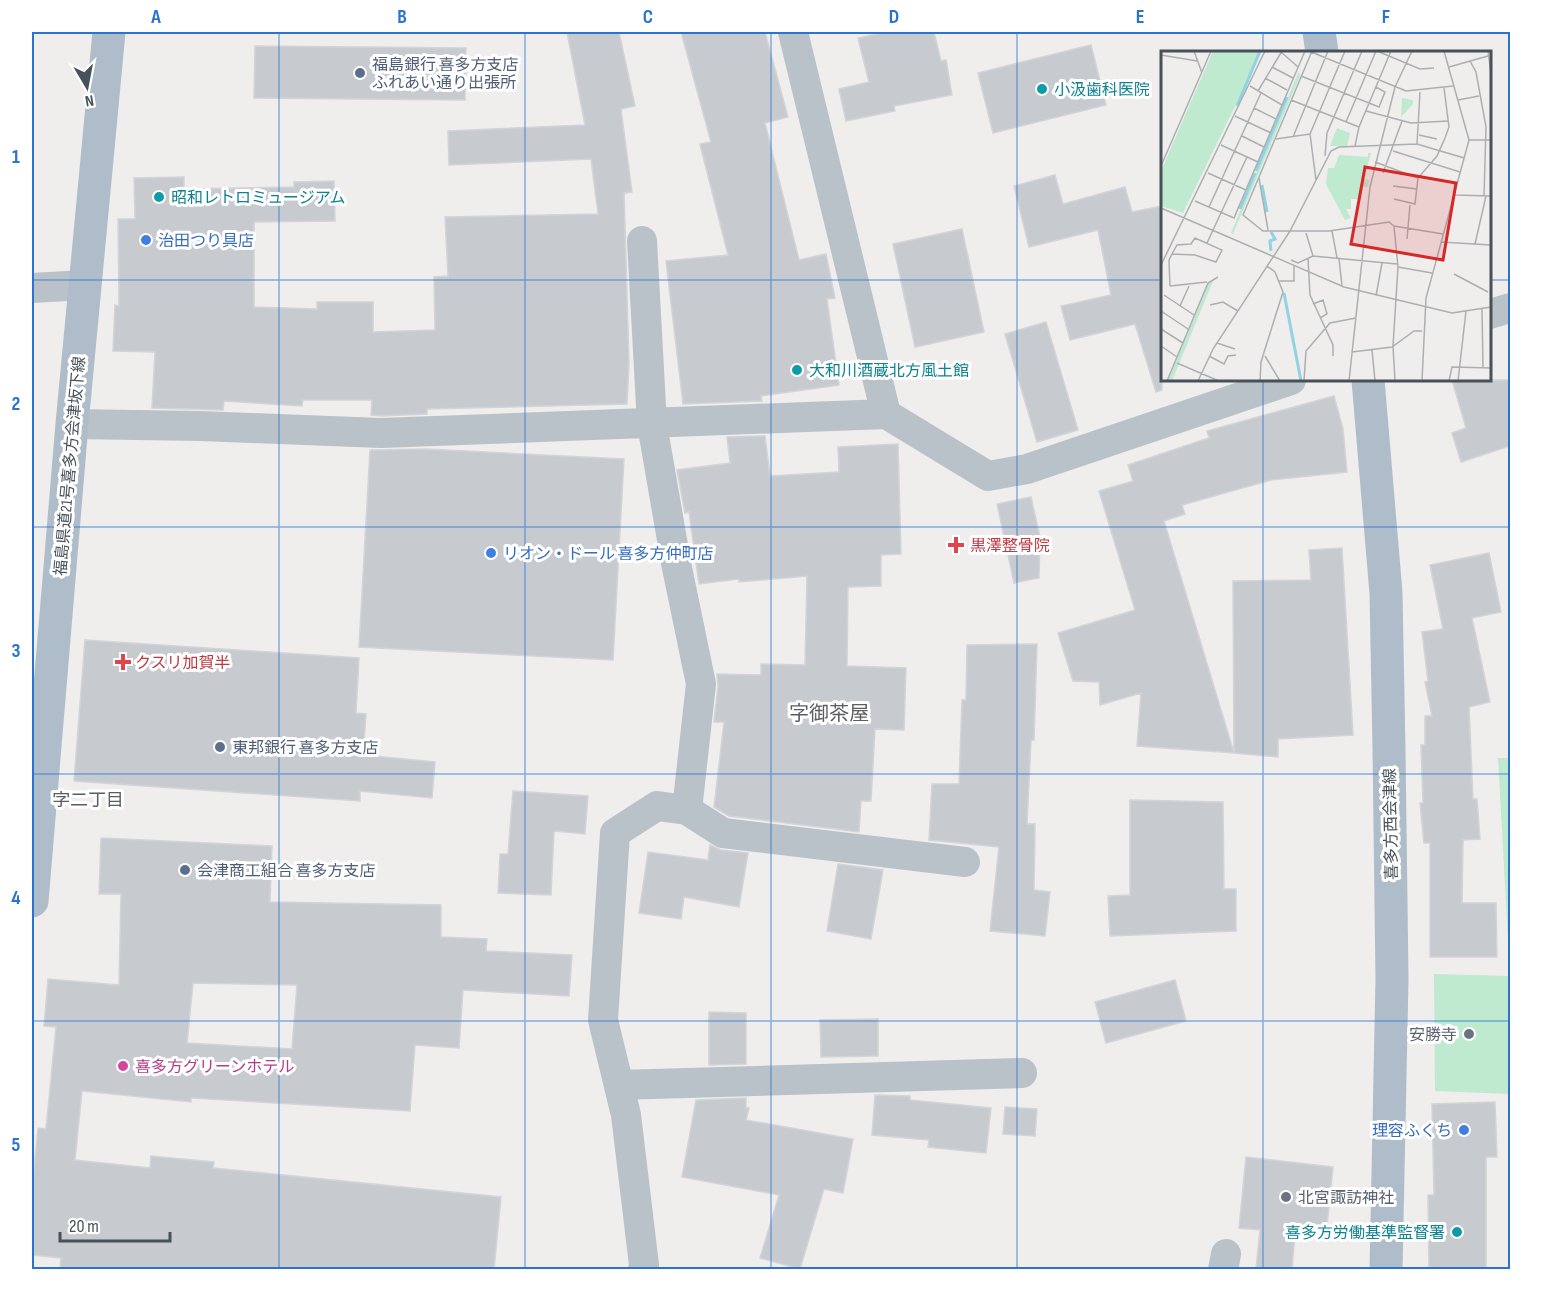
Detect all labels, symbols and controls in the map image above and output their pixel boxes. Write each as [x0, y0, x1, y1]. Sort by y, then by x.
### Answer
text: A [150, 5, 161, 29]
text: B [397, 5, 407, 29]
text: C [643, 5, 653, 29]
text: D [889, 5, 899, 29]
text: E [1136, 5, 1144, 29]
text: F [1382, 5, 1390, 29]
inset map [1161, 51, 1491, 381]
place label: 福島銀行 喜多方支店 ふれあい通り出張所 [372, 56, 519, 93]
north arrow [57, 57, 117, 117]
marker: 福島銀行 喜多方支店 ふれあい通り出張所 [353, 66, 367, 80]
place label: 小汲歯科医院 [1054, 81, 1150, 100]
marker: 小汲歯科医院 [1035, 82, 1049, 96]
text: N [83, 90, 95, 110]
text: 1 [12, 145, 20, 169]
place label: 昭和レトロミュージアム [171, 189, 346, 208]
marker: 昭和レトロミュージアム [152, 190, 166, 204]
place label: 治田つり具店 [158, 232, 254, 251]
marker: 治田つり具店 [139, 233, 153, 247]
street label: 福島県道21号喜多方会津坂下線 [51, 356, 90, 577]
place label: 大和川酒蔵北方風土館 [809, 362, 969, 381]
marker: 大和川酒蔵北方風土館 [790, 363, 804, 377]
text: 2 [12, 392, 20, 416]
marker: 黒澤整骨院 [947, 536, 965, 554]
place label: 黒澤整骨院 [970, 537, 1050, 556]
place label: リオン・ドール 喜多方仲町店 [503, 545, 714, 564]
marker: リオン・ドール 喜多方仲町店 [484, 546, 498, 560]
text: 3 [12, 639, 21, 663]
place label: クスリ加賀半 [135, 654, 231, 673]
marker: クスリ加賀半 [116, 655, 130, 669]
district label: 字御茶屋 [789, 702, 869, 726]
place label: 東邦銀行 喜多方支店 [232, 739, 379, 758]
marker: 東邦銀行 喜多方支店 [213, 740, 227, 754]
street label: 喜多方西会津線 [1381, 768, 1402, 880]
district label: 字二丁目 [52, 790, 124, 811]
place label: 会津商工組合 喜多方支店 [197, 862, 376, 881]
marker: 会津商工組合 喜多方支店 [178, 863, 192, 877]
text: 4 [11, 886, 21, 910]
place label: 安勝寺 [1409, 1026, 1457, 1045]
marker: 安勝寺 [1462, 1027, 1476, 1041]
place label: 喜多方グリーンホテル [135, 1058, 294, 1077]
marker: 喜多方グリーンホテル [116, 1059, 130, 1073]
place label: 理容ふくち [1372, 1122, 1452, 1141]
marker: 理容ふくち [1457, 1123, 1471, 1137]
text: 5 [12, 1133, 21, 1157]
place label: 北宮諏訪神社 [1298, 1189, 1394, 1208]
marker: 北宮諏訪神社 [1279, 1190, 1293, 1204]
scale bar [60, 1205, 170, 1243]
text: 20 m [69, 1216, 99, 1237]
place label: 喜多方労働基準監督署 [1285, 1224, 1445, 1243]
marker: 喜多方労働基準監督署 [1450, 1225, 1464, 1239]

